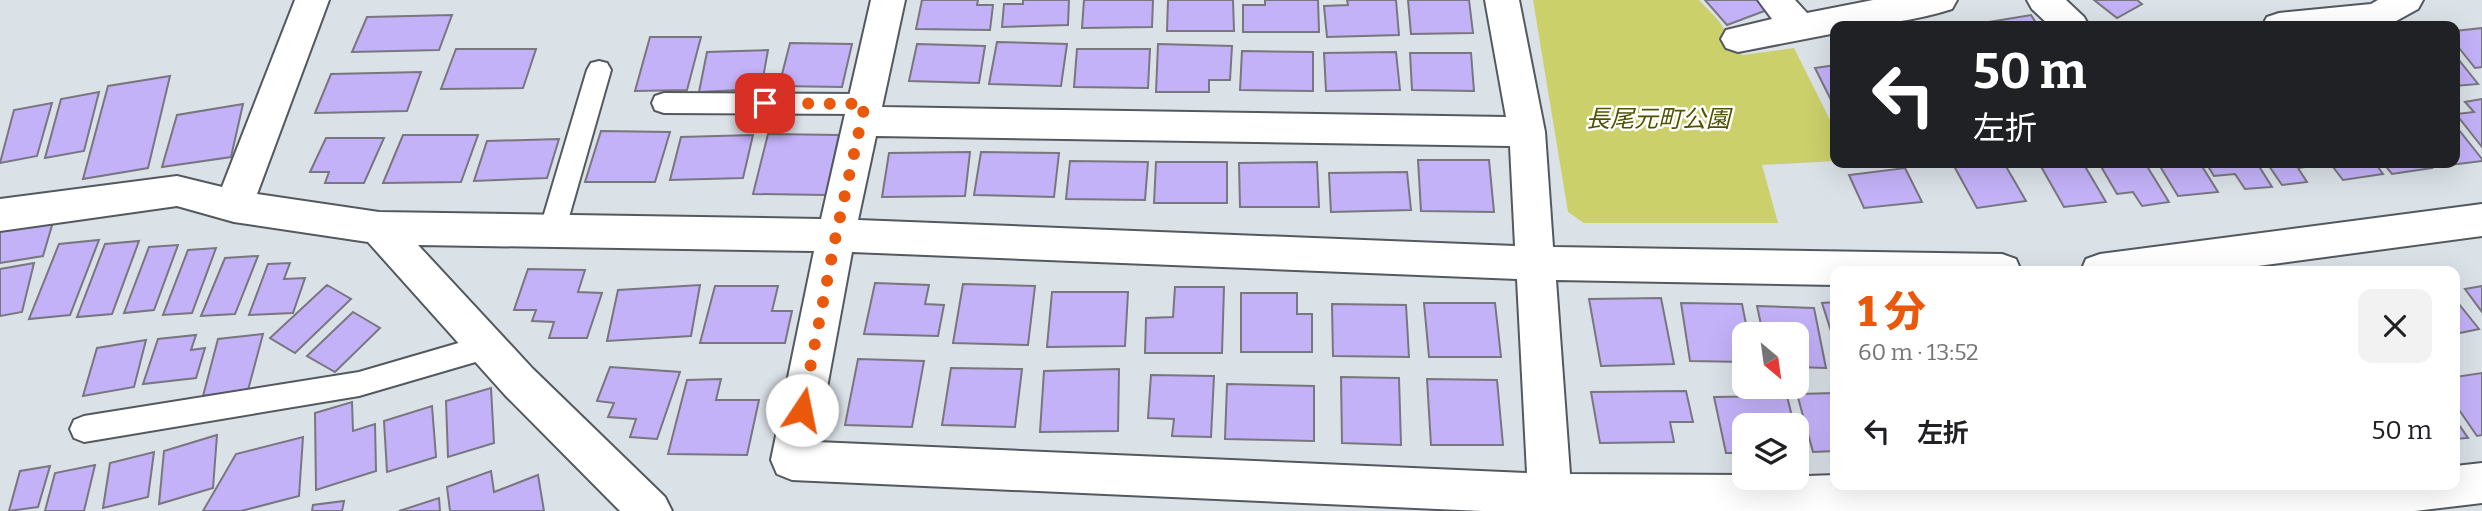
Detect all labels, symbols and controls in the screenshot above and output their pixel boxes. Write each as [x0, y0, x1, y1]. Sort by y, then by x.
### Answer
text: 50 m [1973, 42, 2086, 101]
icon: left [1858, 49, 1949, 140]
pin [735, 73, 795, 133]
icon: arrive [746, 84, 784, 122]
park label: 長尾元町公園 [1586, 105, 1733, 133]
text: 左折 [1973, 109, 2037, 147]
text: 1 分 [1858, 287, 1926, 337]
button: close [2358, 289, 2432, 363]
north arrow [1732, 322, 1810, 399]
map controls [1732, 322, 1809, 490]
text: 60 m · 13:52 [1858, 338, 1979, 366]
position arrow [765, 373, 839, 447]
icon: left [1858, 412, 1896, 450]
button: layers [1732, 413, 1809, 490]
text: 50 m [2371, 415, 2432, 446]
text: 左折 [1917, 418, 1969, 449]

